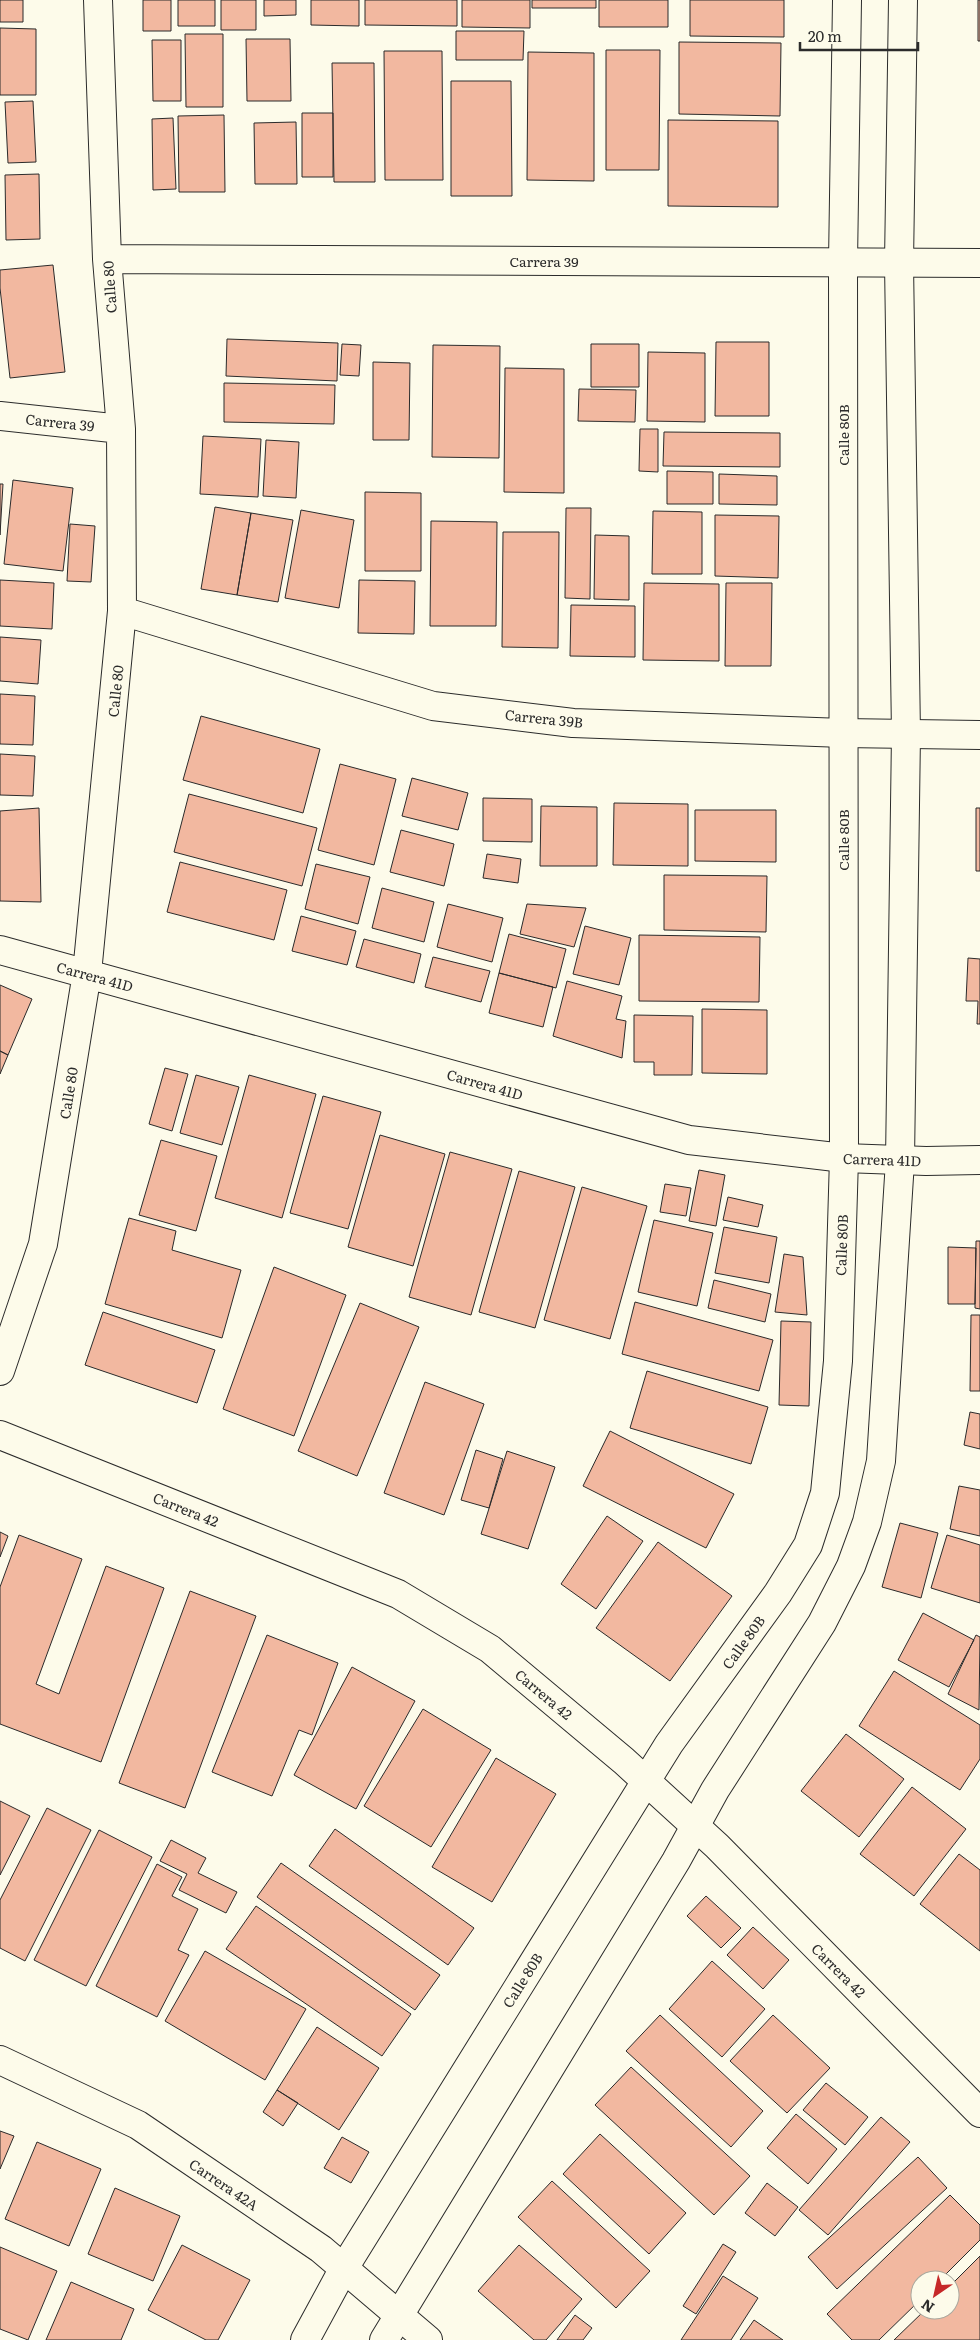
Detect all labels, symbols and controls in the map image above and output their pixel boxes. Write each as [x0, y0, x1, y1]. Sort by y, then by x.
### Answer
scale bar [800, 20, 918, 52]
text: 20 m [808, 24, 842, 47]
street label: Carrera 39 [509, 251, 579, 271]
street label: Calle 80 [97, 260, 121, 314]
street label: Calle 80B [833, 404, 853, 466]
street label: Carrera 39 [25, 408, 95, 436]
street label: Calle 80 [102, 664, 128, 718]
street label: Carrera 39B [504, 704, 584, 732]
street label: Calle 80B [833, 809, 853, 871]
street label: Carrera 41D [55, 956, 136, 996]
street label: Carrera 41D [445, 1064, 526, 1104]
street label: Calle 80 [54, 1066, 82, 1120]
street label: Carrera 41D [842, 1148, 922, 1170]
street label: Calle 80B [830, 1214, 852, 1276]
street label: Carrera 42 [150, 1487, 222, 1531]
street label: Calle 80B [717, 1611, 769, 1673]
street label: Carrera 42 [511, 1664, 577, 1724]
street label: Carrera 42 [808, 1939, 870, 2001]
street label: Calle 80B [497, 1949, 547, 2011]
street label: Carrera 42A [186, 2154, 263, 2215]
north arrow [910, 2270, 960, 2320]
text: N [917, 2295, 938, 2318]

